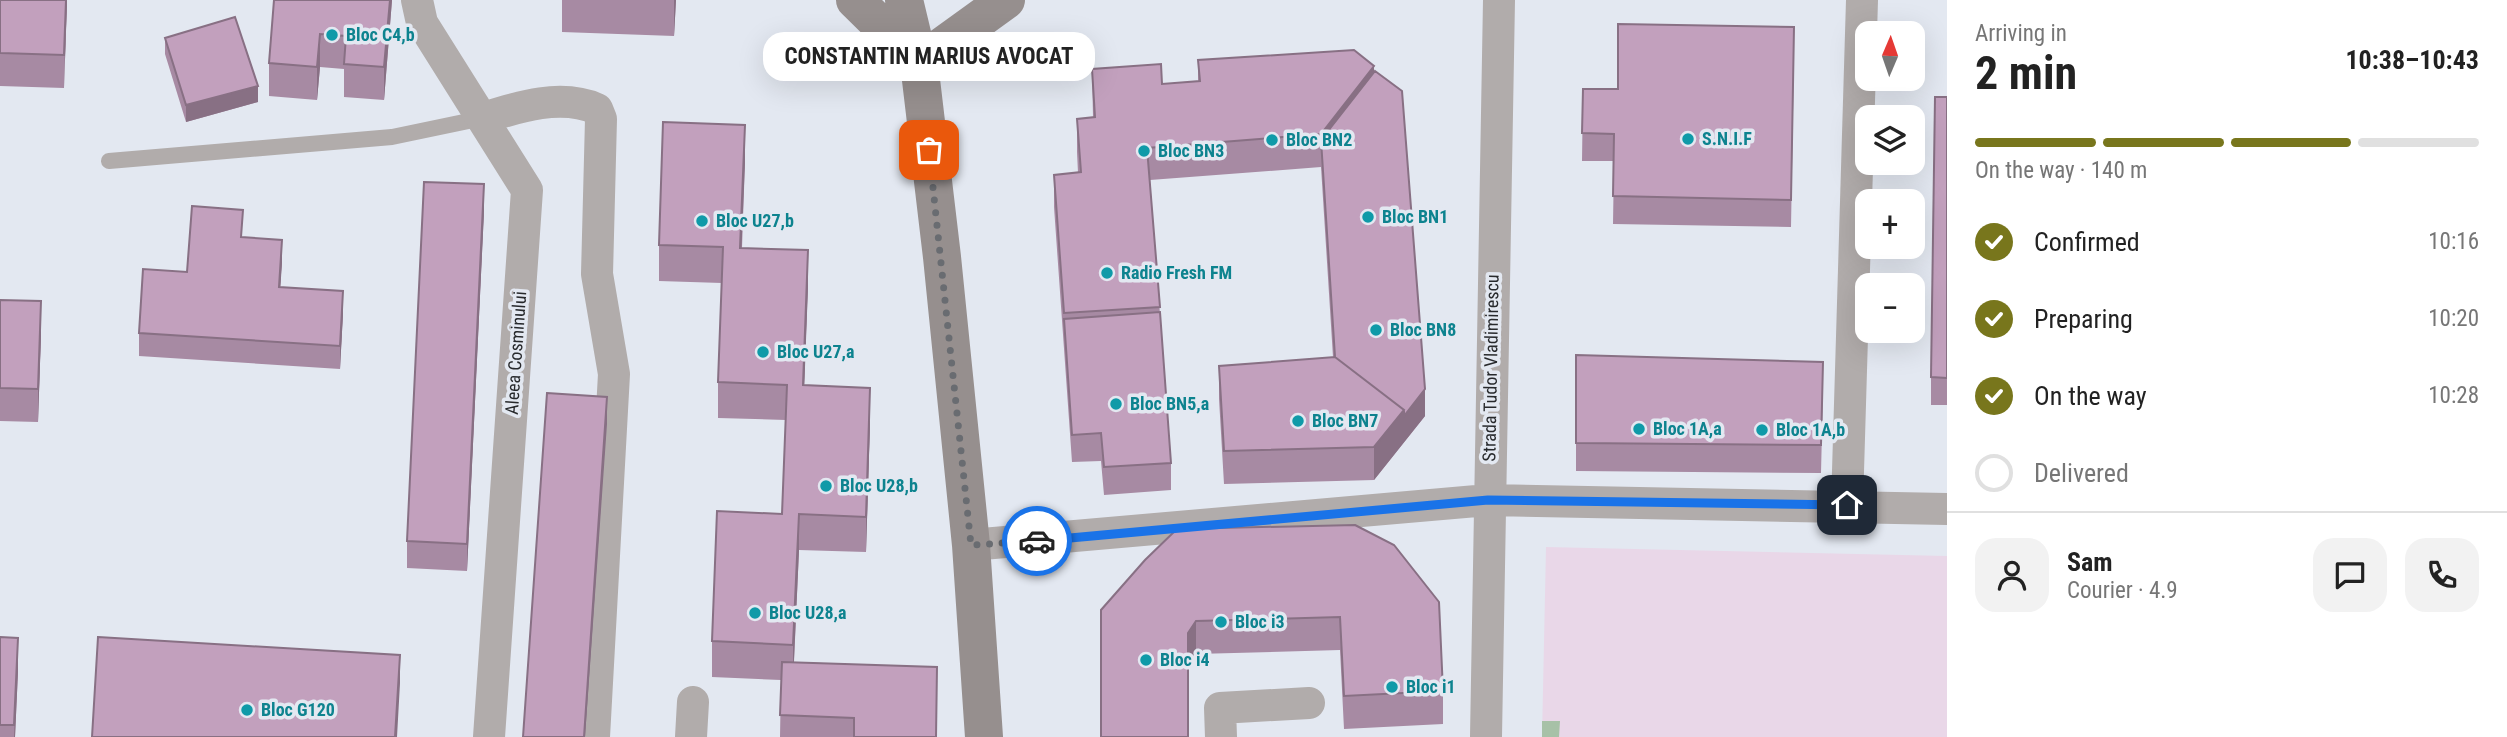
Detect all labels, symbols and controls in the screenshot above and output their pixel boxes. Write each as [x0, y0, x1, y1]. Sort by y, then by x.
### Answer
text: Arriving in [1975, 20, 2067, 47]
north arrow [1855, 21, 1925, 91]
map controls [1855, 21, 1925, 343]
place label: Bloc C4,b [346, 24, 415, 45]
marker: Bloc C4,b [324, 27, 340, 43]
callout: CONSTANTIN MARIUS AVOCAT [763, 31, 1095, 80]
text: CONSTANTIN MARIUS AVOCAT [784, 43, 1074, 70]
text: 10:38–10:43 [2345, 45, 2479, 75]
text: 2 min [1975, 46, 2077, 100]
button: layers [1855, 105, 1925, 175]
pin [899, 120, 959, 180]
place label: S.N.I.F [1702, 128, 1752, 149]
place label: Bloc BN2 [1286, 129, 1352, 150]
icon: bag [910, 131, 948, 169]
marker: S.N.I.F [1680, 131, 1696, 147]
marker: Bloc BN2 [1264, 132, 1280, 148]
place label: Bloc BN3 [1158, 140, 1224, 161]
marker: Bloc BN3 [1136, 143, 1152, 159]
text: On the way · 140 m [1975, 157, 2147, 184]
button: + [1855, 189, 1925, 259]
place label: Bloc BN1 [1382, 206, 1448, 227]
marker: Bloc BN1 [1360, 209, 1376, 225]
place label: Bloc U27,b [716, 210, 794, 231]
marker: Bloc U27,b [694, 213, 710, 229]
icon: check [1975, 223, 2013, 261]
text: Confirmed [2034, 227, 2140, 257]
text: 10:16 [2428, 228, 2479, 255]
place label: Radio Fresh FM [1121, 262, 1232, 283]
marker: Radio Fresh FM [1099, 265, 1115, 281]
button: − [1855, 273, 1925, 343]
street label: Strada Tudor Vladimirescu [1478, 274, 1503, 462]
street label: Aleea Cosminului [501, 291, 530, 415]
icon: check [1975, 300, 2013, 338]
text: Preparing [2034, 304, 2133, 334]
text: 10:20 [2428, 305, 2479, 332]
place label: Bloc BN8 [1390, 319, 1456, 340]
marker: Bloc BN8 [1368, 322, 1384, 338]
place label: Bloc U27,a [777, 341, 854, 362]
marker: Bloc U27,a [755, 344, 771, 360]
icon: check [1975, 377, 2013, 415]
text: On the way [2034, 381, 2147, 411]
text: 10:28 [2428, 382, 2479, 409]
place label: Bloc BN5,a [1130, 393, 1209, 414]
marker: Bloc BN5,a [1108, 396, 1124, 412]
place label: Bloc BN7 [1312, 410, 1378, 431]
marker: Bloc BN7 [1290, 413, 1306, 429]
place label: Bloc 1A,a [1653, 418, 1722, 439]
place label: Bloc 1A,b [1776, 419, 1845, 440]
marker: Bloc 1A,a [1631, 421, 1647, 437]
marker: Bloc 1A,b [1754, 422, 1770, 438]
text: Delivered [2034, 458, 2129, 488]
place label: Bloc U28,b [840, 475, 918, 496]
pin [1817, 475, 1877, 535]
marker: Bloc U28,b [818, 478, 834, 494]
icon: home [1828, 486, 1866, 524]
courier [1002, 506, 1072, 576]
icon: car [1018, 522, 1056, 560]
button: person [1975, 538, 2049, 612]
button: chat [2313, 538, 2387, 612]
button: phone [2405, 538, 2479, 612]
text: Sam [2067, 547, 2113, 577]
text: Courier · 4.9 [2067, 577, 2178, 604]
place label: Bloc U28,a [769, 602, 846, 623]
marker: Bloc U28,a [747, 605, 763, 621]
place label: Bloc i3 [1235, 611, 1285, 632]
marker: Bloc i3 [1213, 614, 1229, 630]
place label: Bloc i4 [1160, 649, 1210, 670]
marker: Bloc i4 [1138, 652, 1154, 668]
place label: Bloc i1 [1406, 676, 1456, 697]
marker: Bloc i1 [1384, 679, 1400, 695]
place label: Bloc G120 [261, 699, 335, 720]
marker: Bloc G120 [239, 702, 255, 718]

